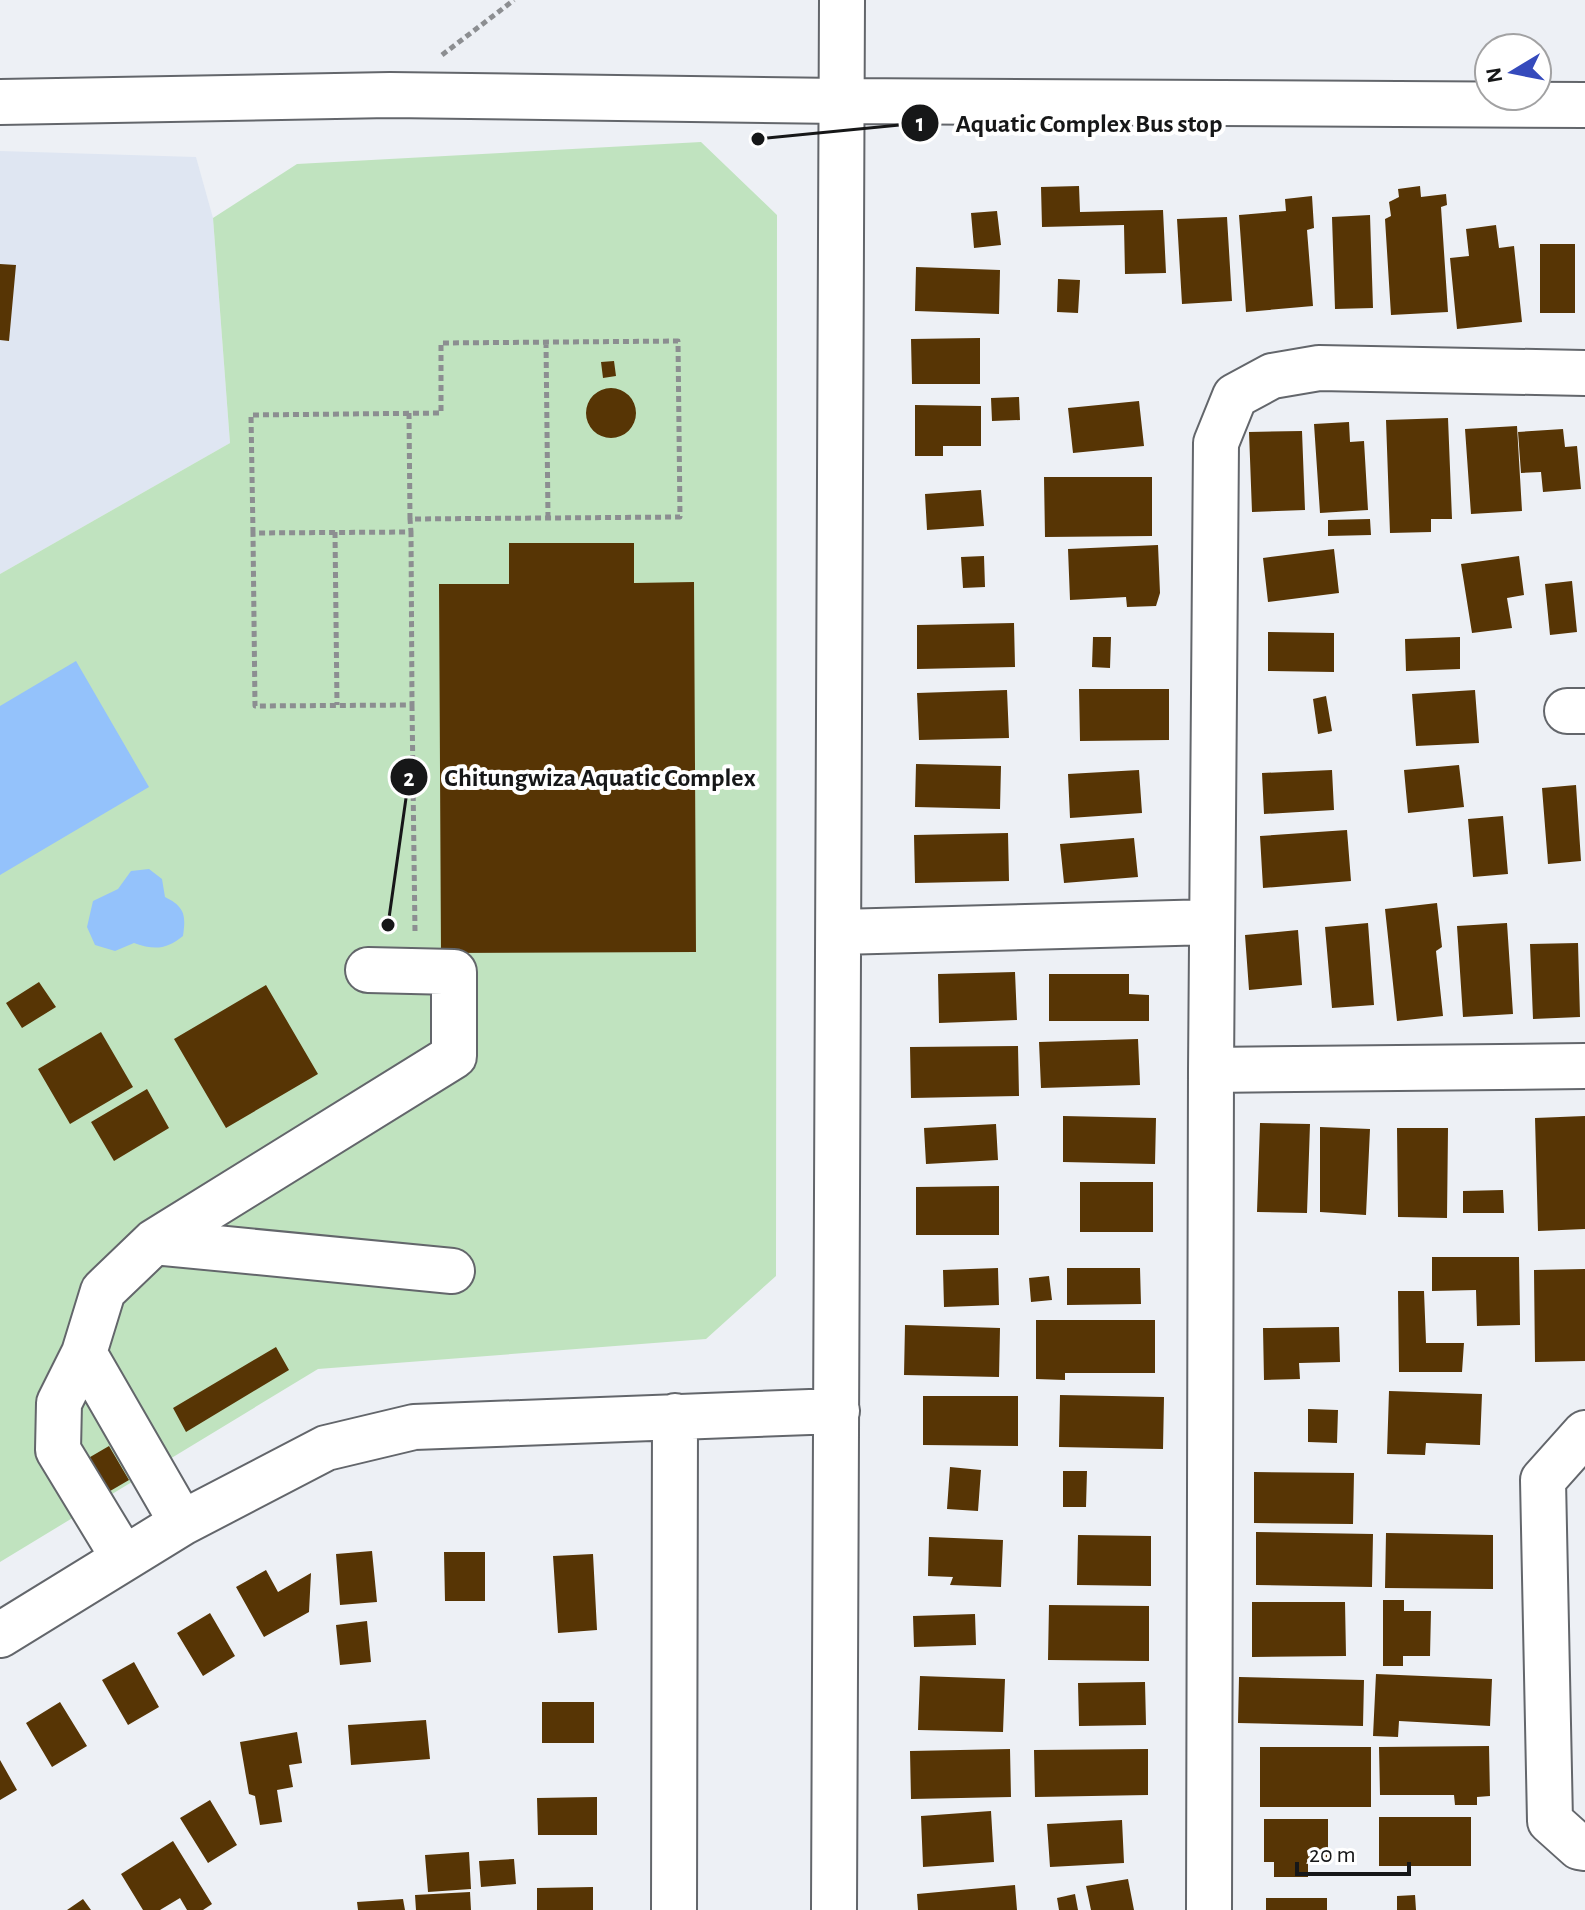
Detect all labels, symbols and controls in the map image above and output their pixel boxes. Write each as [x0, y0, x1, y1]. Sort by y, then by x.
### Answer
north arrow [1473, 32, 1553, 112]
text: N [1482, 66, 1506, 85]
callout: Aquatic Complex Bus stop [900, 98, 1239, 148]
text: Aquatic Complex Bus stop [956, 111, 1222, 137]
text: 1 [916, 112, 924, 136]
callout: Chitungwiza Aquatic Complex [389, 752, 772, 802]
text: Chitungwiza Aquatic Complex [444, 765, 756, 791]
text: 2 [403, 767, 415, 791]
scale bar [1297, 1826, 1409, 1876]
text: 20 m [1309, 1843, 1356, 1867]

